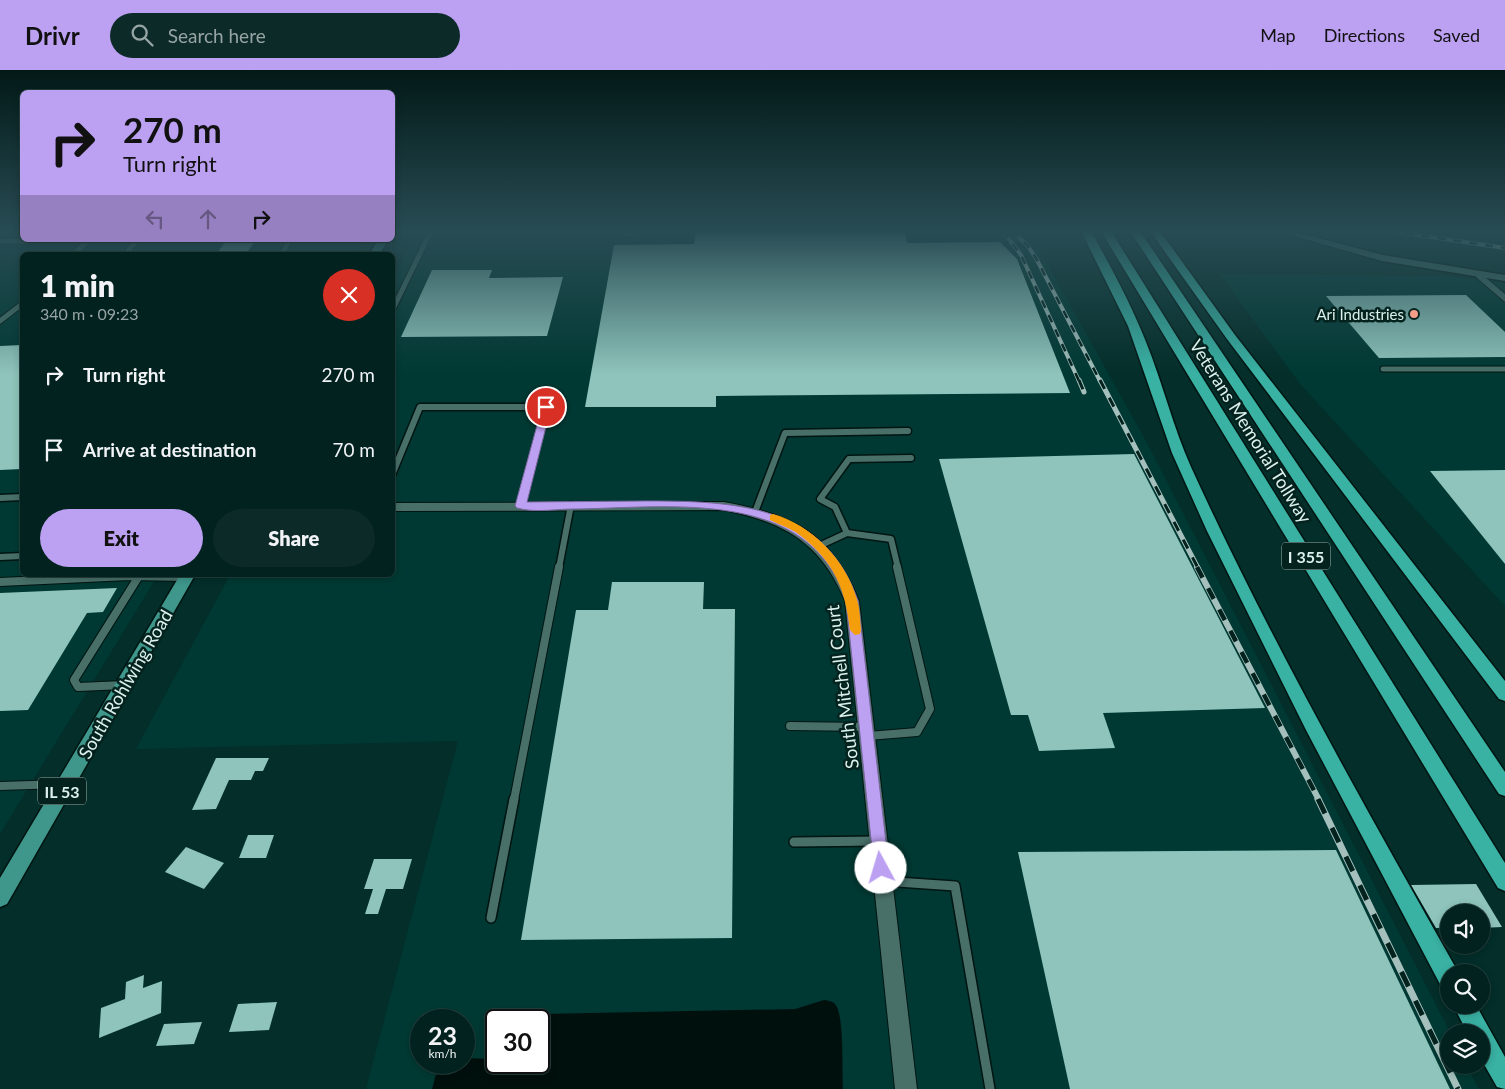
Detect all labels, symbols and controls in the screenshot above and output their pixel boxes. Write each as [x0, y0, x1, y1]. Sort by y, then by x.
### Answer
search box [110, 13, 460, 58]
text: Drivr [25, 21, 80, 50]
icon: search [128, 21, 156, 49]
text: Search here [168, 24, 266, 47]
text: Map [1260, 24, 1296, 46]
text: Directions [1324, 24, 1405, 46]
text: Saved [1433, 24, 1480, 46]
text: 270 m [123, 108, 222, 150]
icon: right [40, 110, 105, 175]
text: Turn right [123, 150, 217, 177]
icon: left [141, 205, 169, 233]
icon: ahead [194, 205, 222, 233]
icon: right [247, 205, 275, 233]
text: 1 min [40, 267, 115, 303]
button: close [323, 269, 375, 321]
text: 340 m · 09:23 [40, 304, 139, 323]
place label: Ari Industries [1316, 305, 1404, 323]
marker: Ari Industries [1408, 308, 1420, 320]
street label: Veterans Memorial Tollway [1185, 335, 1317, 527]
icon: right [40, 361, 68, 389]
text: Turn right [83, 363, 165, 386]
text: 270 m [321, 363, 375, 386]
pin [525, 386, 567, 428]
icon: arrive [532, 393, 560, 421]
icon: arrive [40, 436, 68, 464]
text: Arrive at destination [83, 438, 256, 461]
text: 70 m [332, 438, 375, 461]
button: Exit [40, 509, 203, 567]
button: Share [213, 509, 375, 567]
road number: I 355 [1282, 542, 1330, 570]
street label: South Mitchell Court [821, 603, 863, 770]
street label: South Rohlwing Road [73, 605, 177, 763]
road number: IL 53 [38, 778, 86, 804]
position arrow [854, 841, 906, 893]
map controls [1440, 904, 1490, 1074]
button: sound [1440, 904, 1490, 954]
button: search [1440, 964, 1490, 1014]
speed limit sign: 30 [485, 1009, 550, 1074]
text: 23 [428, 1020, 457, 1050]
button: layers [1440, 1024, 1490, 1074]
text: km/h [428, 1046, 457, 1061]

